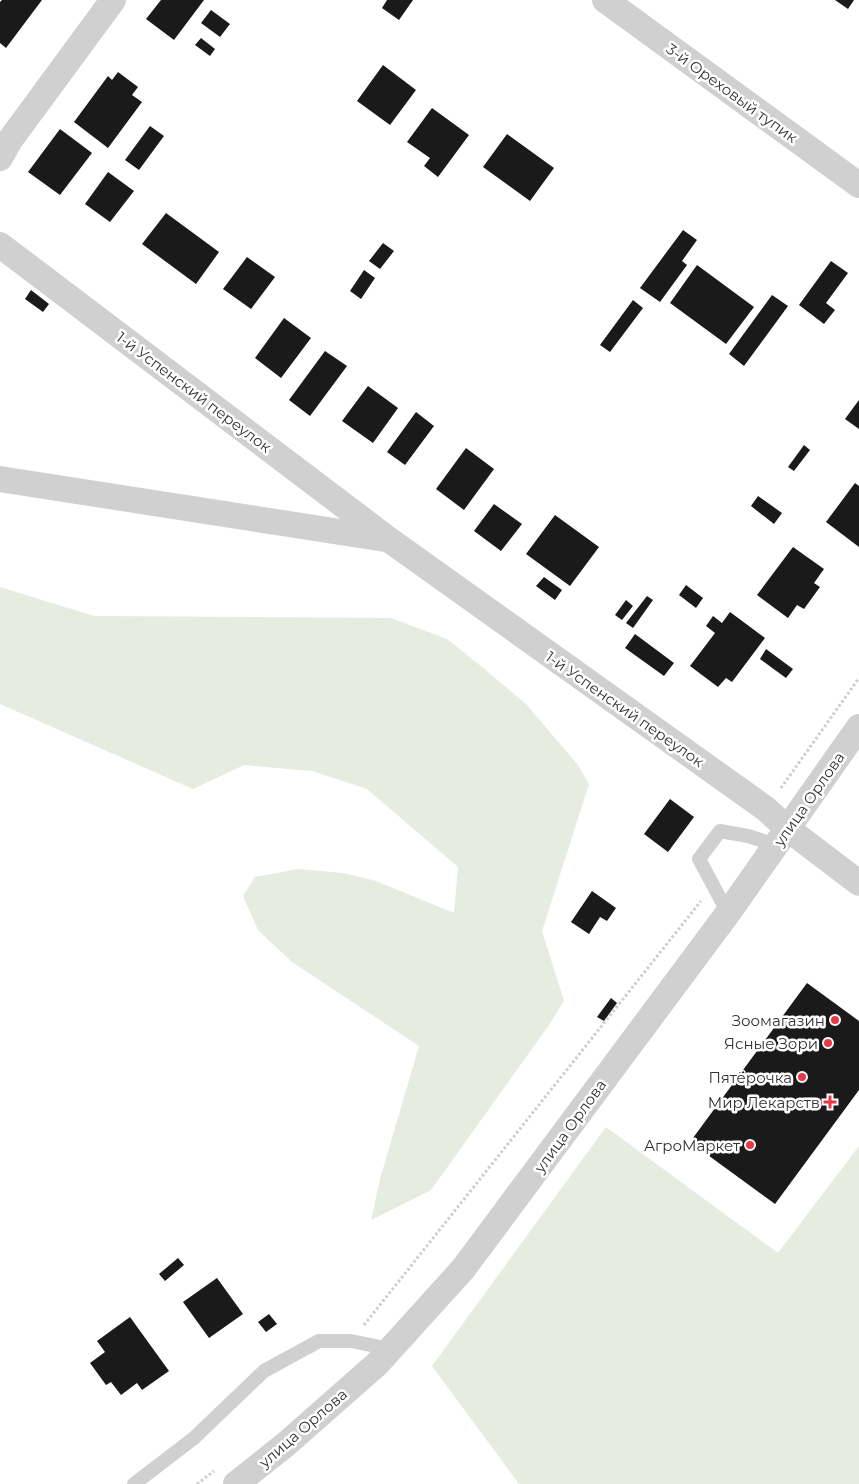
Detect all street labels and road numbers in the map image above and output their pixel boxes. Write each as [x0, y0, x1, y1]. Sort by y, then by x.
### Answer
street label: 3-й Ореховый тупик [663, 39, 802, 147]
street label: 1-й Успенский переулок [113, 328, 275, 457]
street label: 1-й Успенский переулок [542, 647, 708, 771]
street label: улица Орлова [769, 748, 849, 851]
street label: улица Орлова [529, 1076, 610, 1177]
street label: улица Орлова [254, 1385, 351, 1472]

